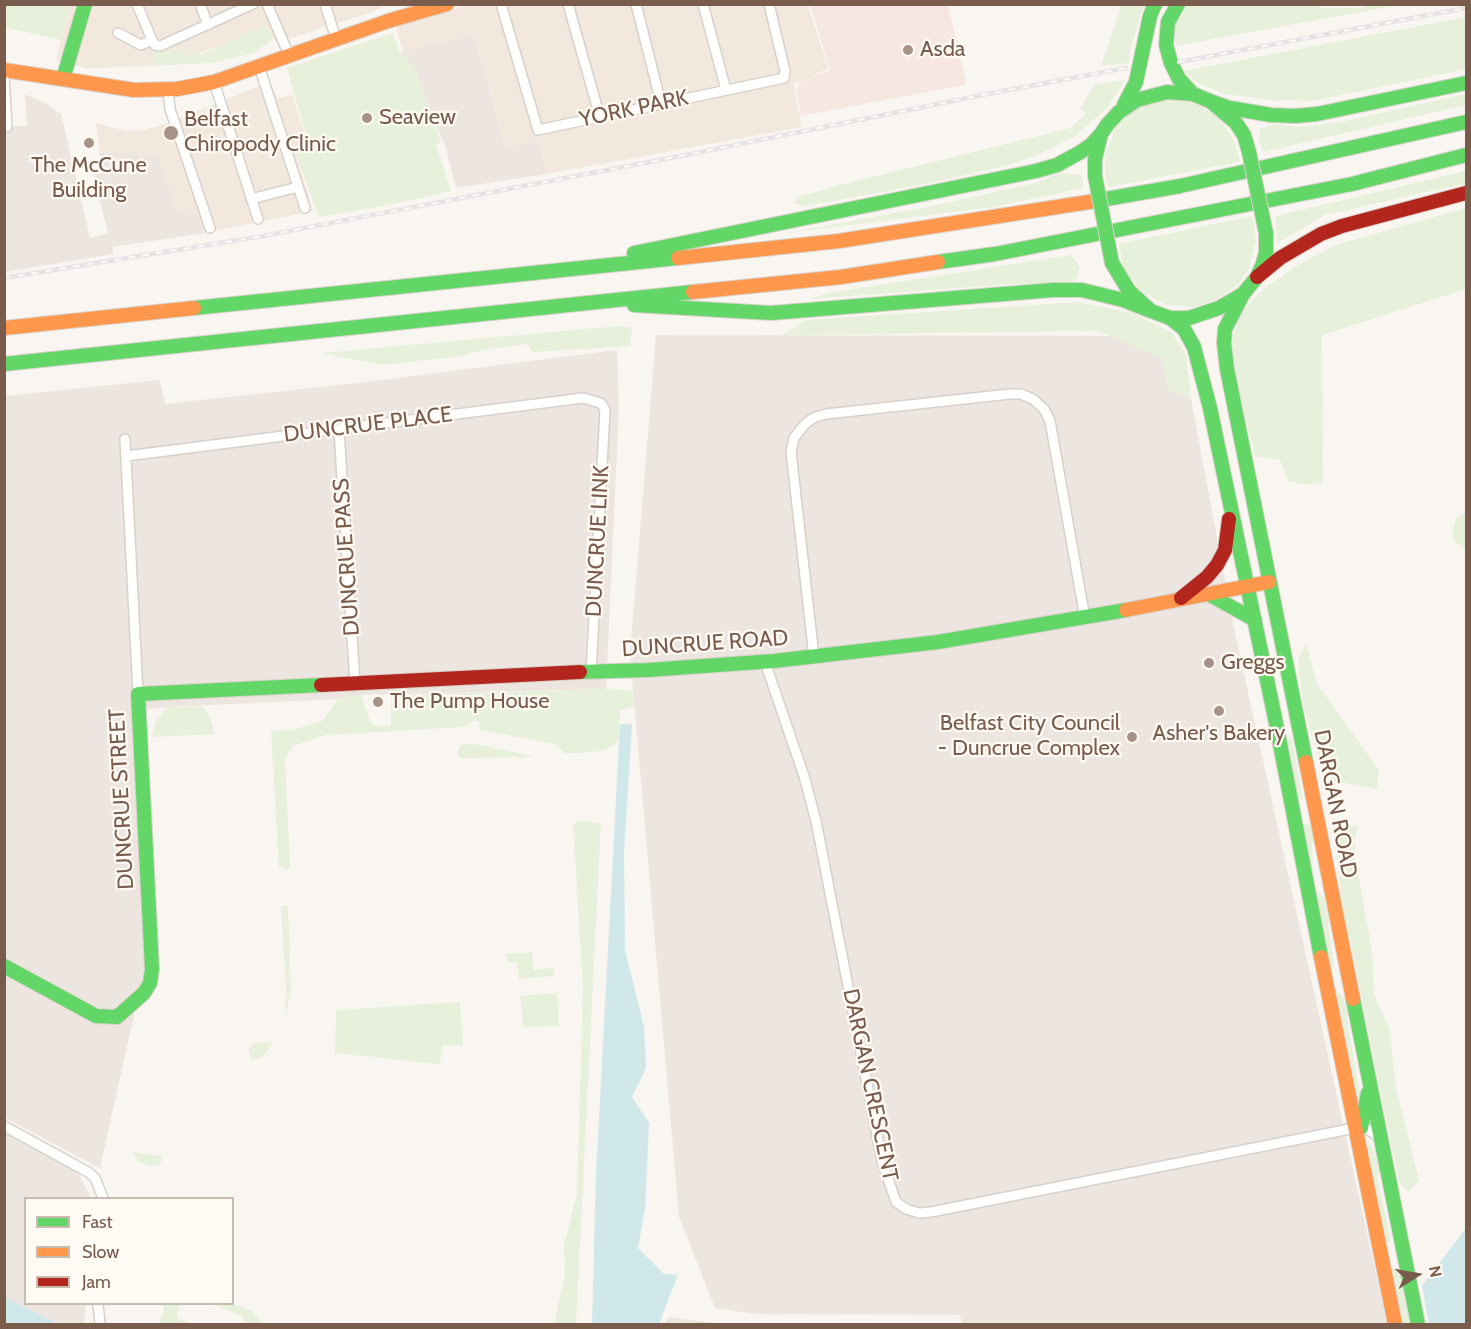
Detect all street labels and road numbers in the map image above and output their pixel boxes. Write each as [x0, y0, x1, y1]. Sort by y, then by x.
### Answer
street label: YORK PARK [577, 85, 691, 133]
street label: DUNCRUE PLACE [282, 402, 454, 448]
street label: DUNCRUE LINK [581, 464, 615, 618]
street label: DUNCRUE PASS [328, 477, 366, 637]
street label: DUNCRUE ROAD [621, 625, 789, 663]
street label: DUNCRUE STREET [104, 708, 140, 890]
street label: DARGAN ROAD [1308, 727, 1362, 881]
street label: DARGAN CRESCENT [837, 986, 903, 1184]

